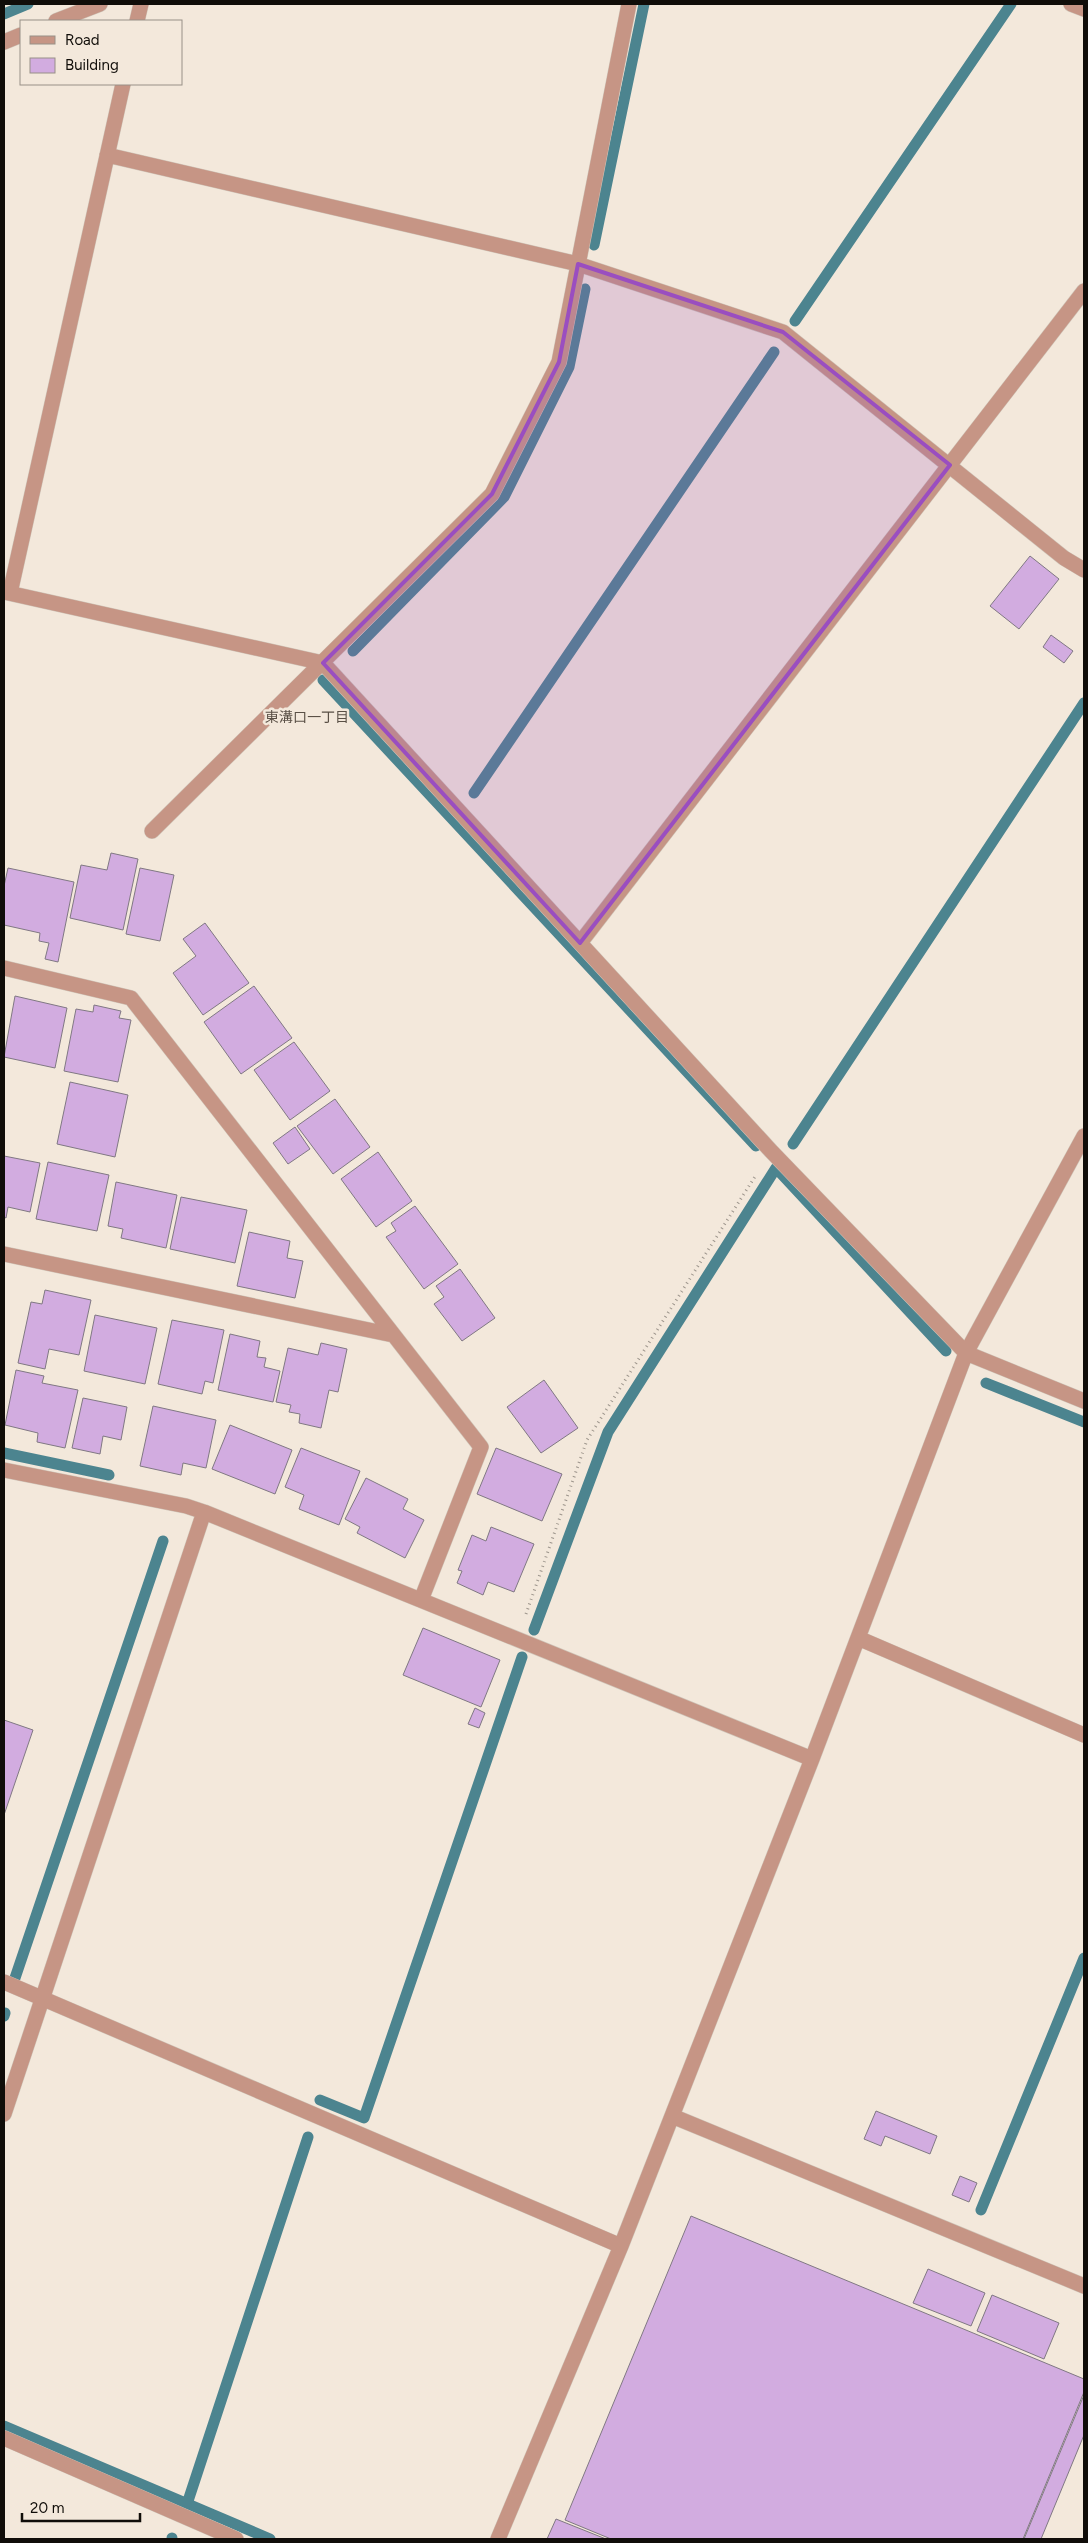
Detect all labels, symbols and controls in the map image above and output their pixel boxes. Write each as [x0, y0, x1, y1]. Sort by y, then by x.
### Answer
legend [20, 20, 182, 85]
text: Road [65, 31, 100, 49]
text: Building [65, 56, 119, 74]
district label: 東溝口一丁目 [265, 709, 349, 726]
scale bar [22, 2490, 140, 2522]
text: 20 m [30, 2499, 64, 2517]

